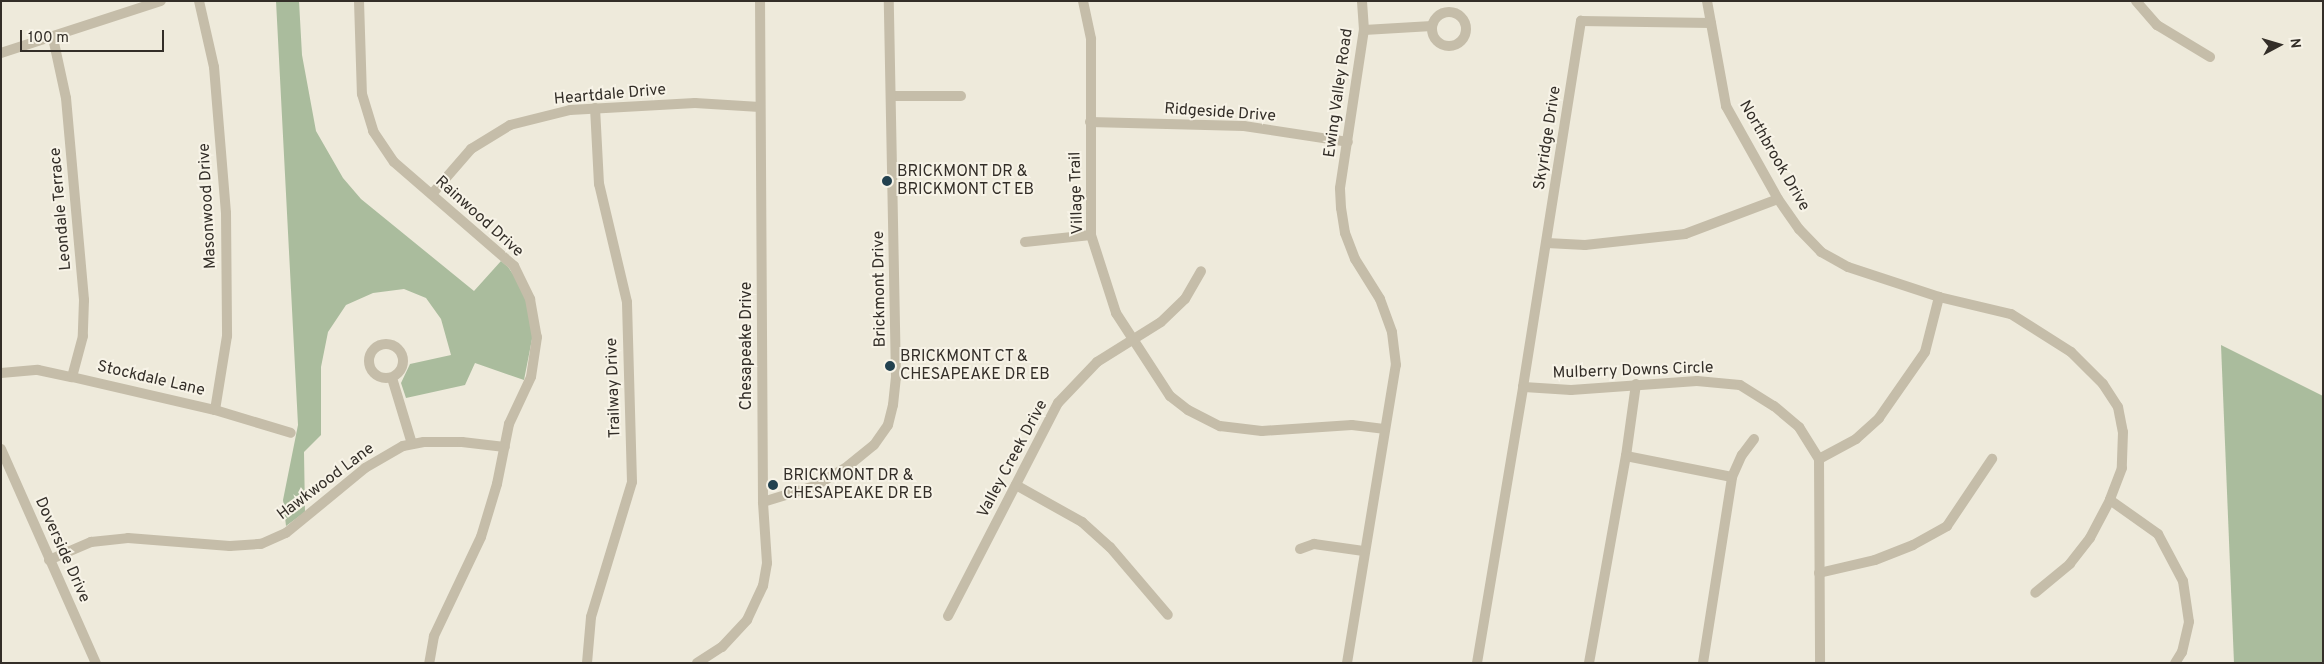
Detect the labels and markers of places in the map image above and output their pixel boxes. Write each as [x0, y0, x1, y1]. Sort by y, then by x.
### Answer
place label: BRICKMONT DR & BRICKMONT CT EB [897, 162, 1035, 200]
marker: BRICKMONT DR & BRICKMONT CT EB [881, 175, 893, 187]
place label: BRICKMONT CT & CHESAPEAKE DR EB [900, 347, 1050, 385]
marker: BRICKMONT CT & CHESAPEAKE DR EB [884, 360, 896, 372]
place label: BRICKMONT DR & CHESAPEAKE DR EB [783, 466, 933, 504]
marker: BRICKMONT DR & CHESAPEAKE DR EB [767, 479, 779, 491]

